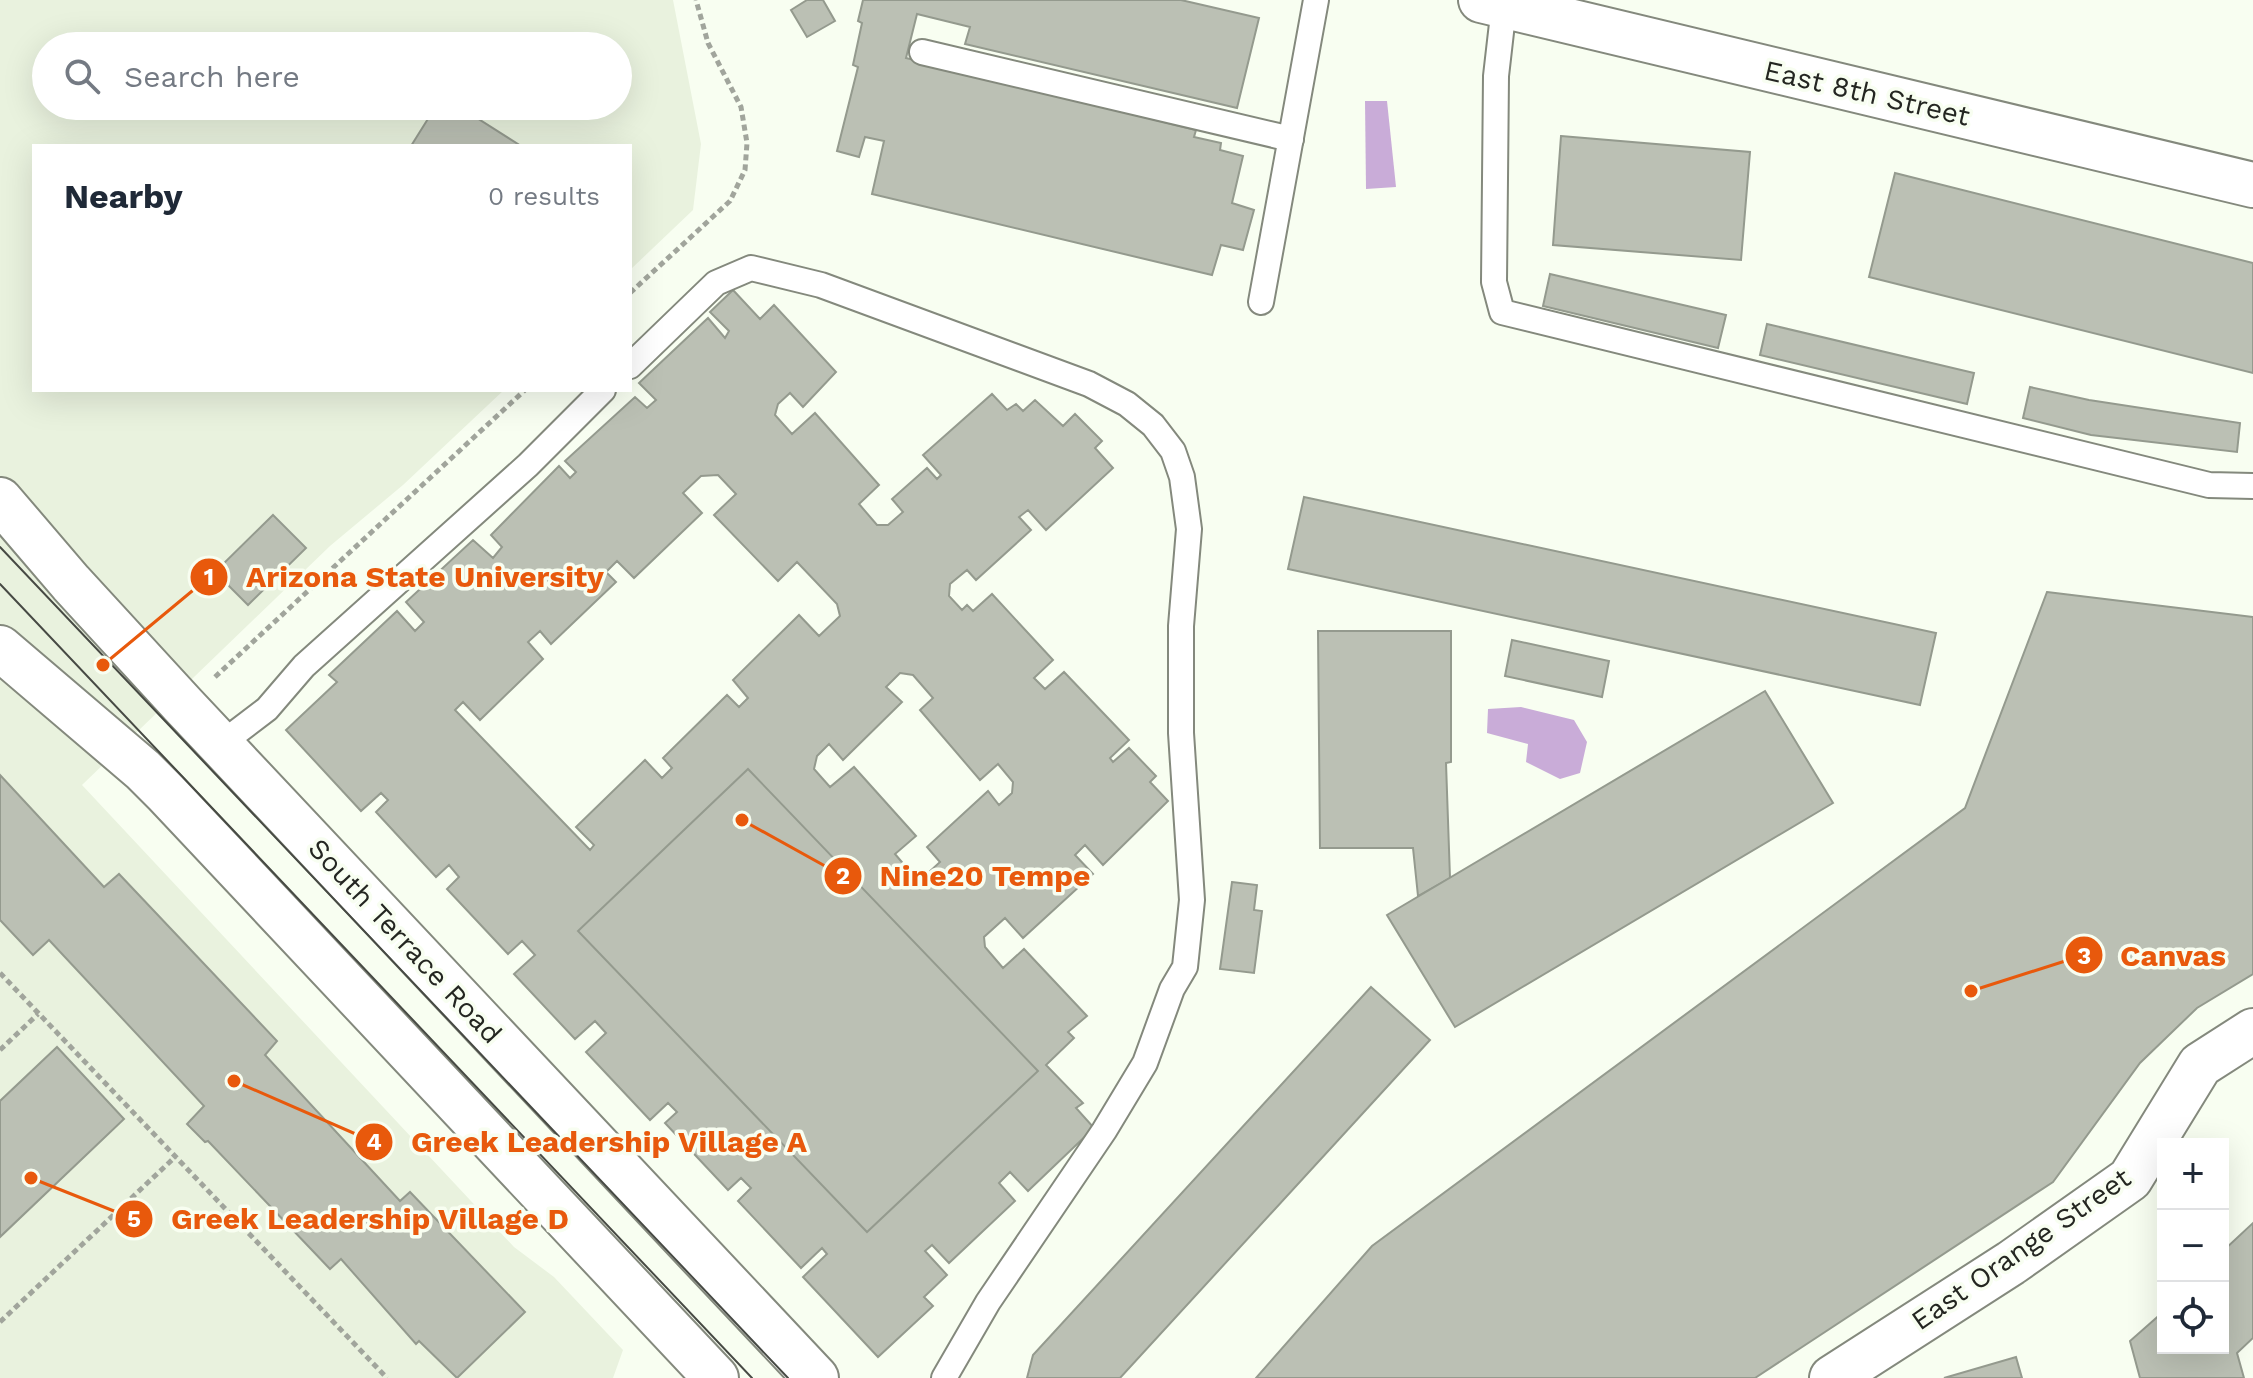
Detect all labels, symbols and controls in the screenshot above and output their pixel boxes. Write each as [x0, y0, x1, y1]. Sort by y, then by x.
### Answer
search box [32, 32, 632, 120]
street label: East 8th Street [1761, 53, 1973, 133]
icon: search [60, 54, 104, 98]
text: Search here [124, 59, 300, 94]
text: Nearby [64, 176, 183, 216]
text: 0 results [488, 181, 600, 211]
callout: Arizona State University [189, 550, 620, 604]
text: Arizona State University [246, 559, 604, 594]
text: 1 [204, 563, 214, 591]
street label: South Terrace Road [302, 832, 508, 1050]
callout: Nine20 Tempe [823, 849, 1107, 903]
text: Nine20 Tempe [880, 858, 1090, 893]
text: 2 [836, 862, 850, 890]
callout: Canvas [2064, 928, 2242, 982]
text: Canvas [2120, 938, 2226, 973]
text: 3 [2077, 942, 2091, 970]
callout: Greek Leadership Village A [354, 1115, 824, 1169]
text: Greek Leadership Village A [411, 1124, 808, 1159]
text: 4 [366, 1128, 382, 1156]
map controls [2157, 1138, 2229, 1354]
button: + [2157, 1138, 2229, 1210]
street label: East Orange Street [1905, 1161, 2137, 1337]
callout: Greek Leadership Village D [114, 1192, 586, 1246]
text: Greek Leadership Village D [171, 1201, 569, 1236]
text: 5 [127, 1205, 141, 1233]
button: − [2157, 1210, 2229, 1282]
button: locate [2157, 1282, 2229, 1354]

